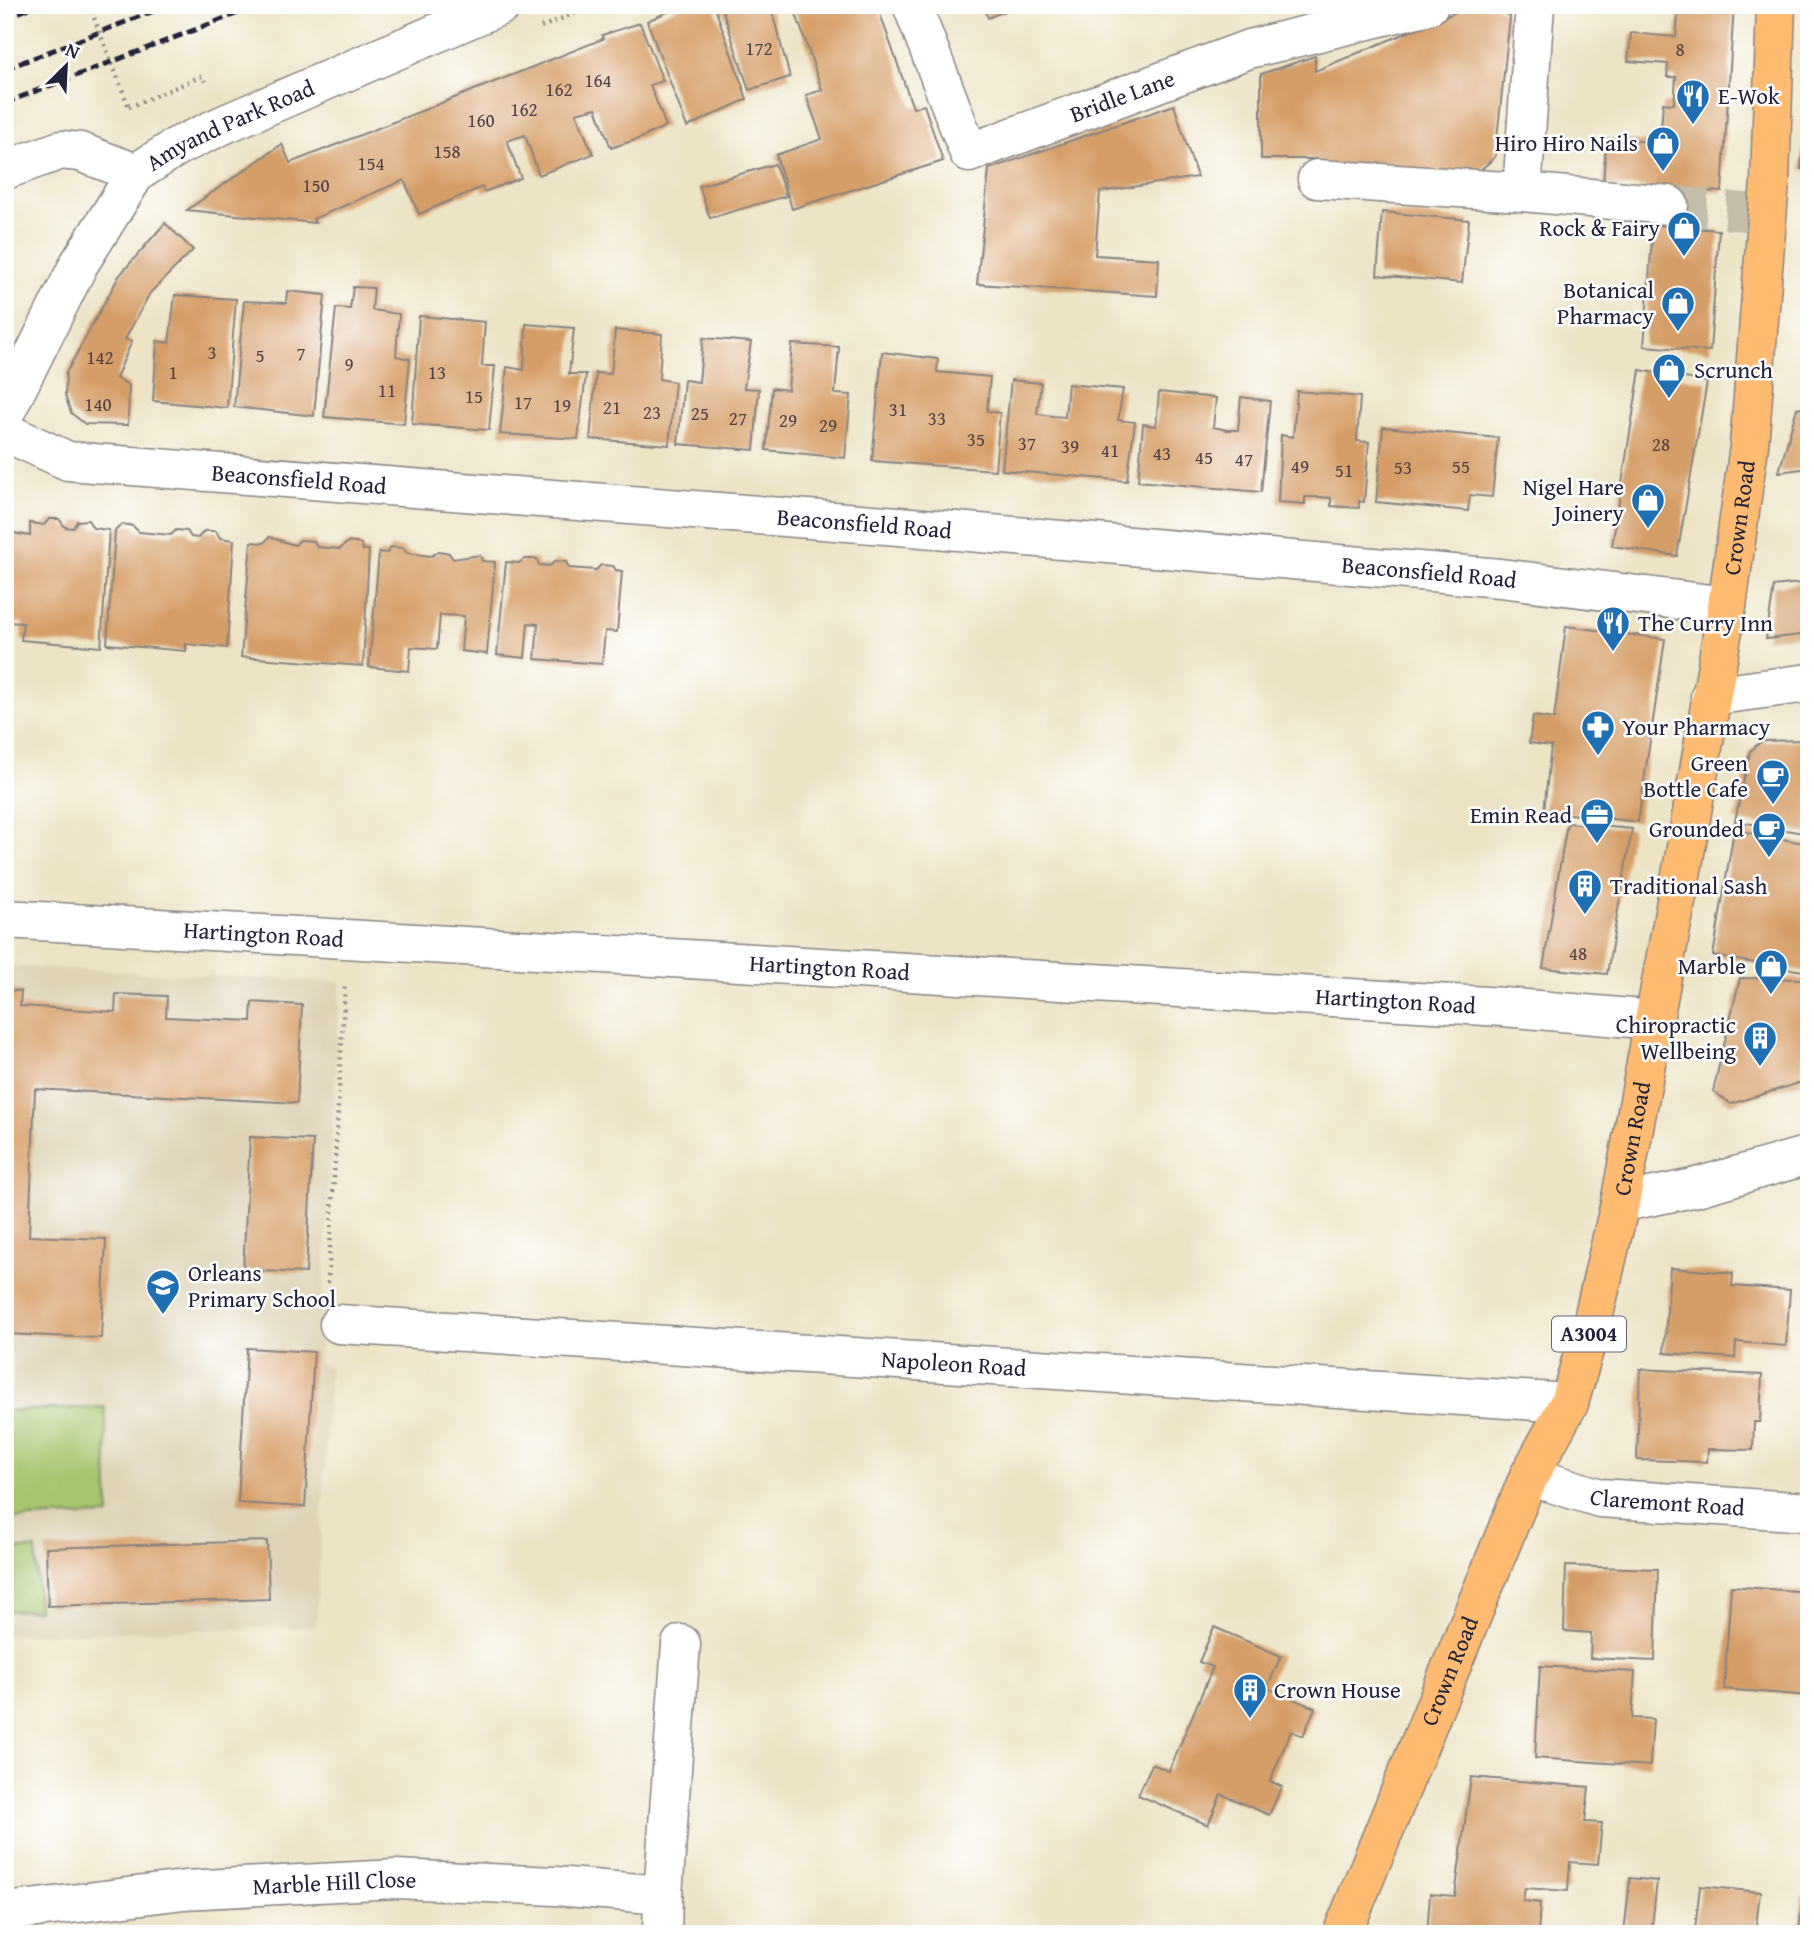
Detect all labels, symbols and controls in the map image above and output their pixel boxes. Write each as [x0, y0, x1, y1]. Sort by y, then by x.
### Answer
north arrow [32, 32, 102, 102]
house number: 172 [745, 34, 773, 62]
text: N [61, 35, 85, 66]
house number: 8 [1675, 35, 1685, 63]
street label: Bridle Lane [1065, 61, 1179, 130]
house number: 164 [584, 66, 612, 94]
street label: Amyand Park Road [139, 70, 320, 178]
house number: 162 [545, 75, 573, 103]
restaurant icon: E-Wok [1674, 77, 1712, 126]
place label: E-Wok [1718, 79, 1780, 112]
house number: 162 [510, 95, 538, 123]
house number: 160 [467, 106, 495, 134]
shop icon: Hiro Hiro Nails [1644, 124, 1682, 173]
place label: Hiro Hiro Nails [1495, 126, 1638, 159]
house number: 158 [433, 137, 461, 165]
house number: 154 [357, 149, 385, 177]
house number: 150 [302, 171, 330, 199]
shop icon: Rock & Fairy [1665, 209, 1703, 258]
place label: Rock & Fairy [1539, 211, 1661, 244]
place label: Botanical Pharmacy [1557, 273, 1655, 332]
shop icon: Botanical Pharmacy [1659, 284, 1697, 333]
house number: 3 [207, 338, 217, 366]
house number: 7 [296, 339, 306, 367]
house number: 5 [255, 341, 265, 369]
house number: 142 [86, 343, 114, 371]
house number: 9 [344, 350, 354, 378]
shop icon: Scrunch [1650, 351, 1688, 400]
place label: Scrunch [1694, 353, 1773, 386]
house number: 1 [168, 358, 178, 386]
house number: 13 [428, 358, 446, 386]
house number: 11 [378, 376, 396, 404]
house number: 15 [465, 382, 483, 410]
house number: 17 [514, 388, 532, 416]
house number: 140 [84, 390, 112, 418]
house number: 19 [553, 391, 571, 419]
house number: 21 [603, 393, 621, 421]
house number: 31 [889, 395, 907, 423]
house number: 23 [643, 398, 661, 426]
house number: 25 [691, 399, 709, 427]
house number: 27 [729, 404, 747, 432]
house number: 33 [928, 404, 946, 432]
house number: 29 [779, 406, 797, 434]
house number: 29 [819, 411, 837, 439]
house number: 35 [967, 425, 985, 453]
house number: 37 [1018, 429, 1036, 457]
house number: 28 [1652, 430, 1670, 458]
house number: 39 [1061, 432, 1079, 460]
house number: 41 [1101, 436, 1119, 464]
house number: 43 [1153, 439, 1171, 467]
house number: 45 [1195, 443, 1213, 471]
house number: 47 [1235, 445, 1253, 473]
house number: 49 [1291, 452, 1309, 480]
house number: 55 [1452, 452, 1470, 480]
house number: 53 [1394, 453, 1412, 481]
street label: Beaconsfield Road [210, 455, 388, 502]
house number: 51 [1335, 456, 1353, 484]
street label: Crown Road [1714, 458, 1763, 577]
place label: Nigel Hare Joinery [1523, 470, 1625, 529]
shop icon: Nigel Hare Joinery [1629, 481, 1667, 530]
street label: Beaconsfield Road [776, 500, 954, 547]
street label: Beaconsfield Road [1340, 547, 1519, 596]
restaurant icon: The Curry Inn [1594, 604, 1632, 653]
place label: The Curry Inn [1638, 606, 1773, 639]
pharmacy icon: Your Pharmacy [1579, 708, 1617, 757]
place label: Your Pharmacy [1622, 710, 1771, 743]
place label: Green Bottle Cafe [1643, 746, 1748, 805]
cafe icon: Green Bottle Cafe [1754, 757, 1792, 806]
office icon: Emin Read [1578, 796, 1616, 845]
place label: Emin Read [1470, 798, 1573, 831]
cafe icon: Grounded [1750, 810, 1788, 859]
place label: Grounded [1649, 812, 1745, 845]
building icon: Traditional Sash [1566, 867, 1604, 916]
place label: Traditional Sash [1610, 869, 1768, 902]
street label: Hartington Road [182, 913, 345, 955]
house number: 48 [1569, 939, 1587, 967]
street label: Hartington Road [748, 946, 911, 988]
shop icon: Marble [1752, 947, 1790, 996]
place label: Marble [1678, 949, 1746, 982]
street label: Hartington Road [1314, 979, 1477, 1021]
place label: Chiropractic Wellbeing [1616, 1008, 1737, 1067]
building icon: Chiropractic Wellbeing [1741, 1019, 1779, 1068]
street label: Crown Road [1605, 1078, 1658, 1198]
place label: Orleans Primary School [188, 1256, 336, 1315]
school or university icon: Orleans Primary School [144, 1267, 182, 1316]
road number: A3004 [1552, 1316, 1626, 1352]
street label: Napoleon Road [880, 1342, 1028, 1384]
street label: Claremont Road [1586, 1479, 1747, 1524]
street label: Crown Road [1412, 1611, 1486, 1731]
building icon: Crown House [1231, 1671, 1269, 1720]
place label: Crown House [1274, 1673, 1401, 1706]
street label: Marble Hill Close [252, 1862, 417, 1902]

